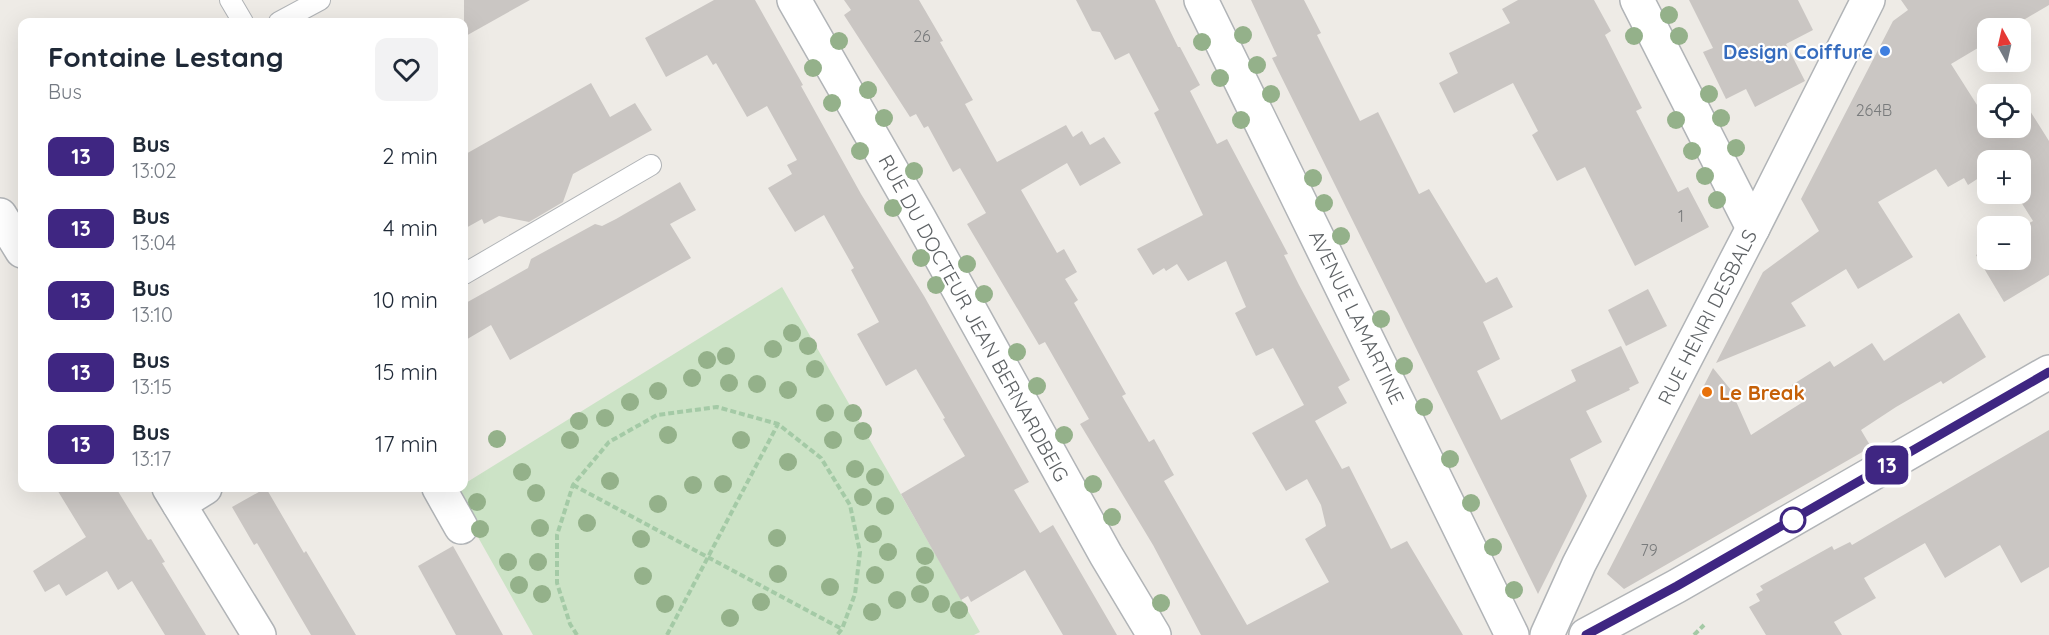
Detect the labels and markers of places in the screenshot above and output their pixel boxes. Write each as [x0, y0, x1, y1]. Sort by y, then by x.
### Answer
place label: Design Coiffure [1723, 39, 1873, 64]
marker: Design Coiffure [1878, 44, 1892, 58]
place label: Le Break [1719, 380, 1805, 405]
marker: Le Break [1700, 385, 1714, 399]
unlabelled marker [1780, 507, 1806, 533]

